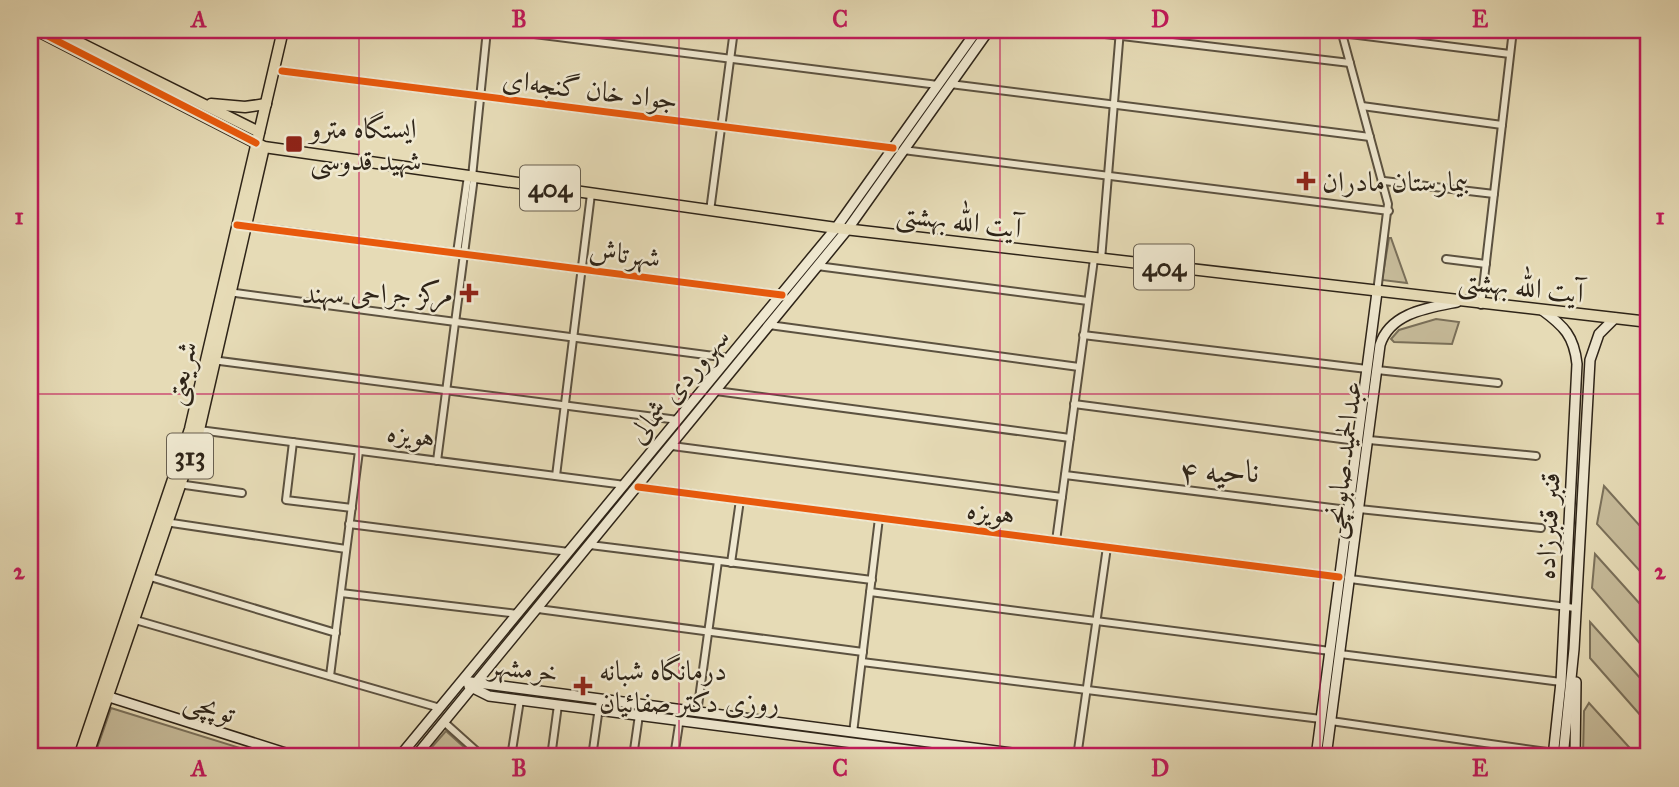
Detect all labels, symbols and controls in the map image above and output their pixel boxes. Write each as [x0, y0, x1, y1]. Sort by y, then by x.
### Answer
text: A [189, 5, 207, 33]
text: B [511, 5, 527, 33]
text: C [832, 5, 848, 33]
text: D [1151, 5, 1169, 33]
text: E [1472, 5, 1489, 33]
street label: جواد خان گنجه‌ای [500, 61, 680, 118]
place label: ایستگاه مترو شهید قدوسی [307, 111, 421, 180]
marker: ایستگاه مترو شهید قدوسی [284, 134, 304, 154]
place label: بیمارستان مادران [1322, 164, 1469, 199]
road number: 404 [520, 166, 580, 210]
marker: بیمارستان مادران [1296, 171, 1316, 191]
street label: آیت الله بهشتی [894, 191, 1027, 249]
text: 1 [14, 202, 24, 230]
text: 1 [1655, 202, 1665, 230]
street label: شهرتاش [587, 232, 663, 276]
road number: 404 [1134, 244, 1194, 290]
street label: آیت الله بهشتی [1456, 259, 1589, 314]
place label: مرکز جراحی سهند [302, 276, 453, 313]
marker: مرکز جراحی سهند [459, 283, 479, 303]
street label: سهروردی شمالی [620, 320, 738, 451]
street label: شریعتی [156, 338, 208, 409]
street label: عبدالحمید صابونچی [1315, 379, 1372, 541]
street label: هویزه [385, 414, 437, 455]
road number: 313 [167, 433, 213, 478]
district label: ناحیه ۴ [1179, 452, 1259, 491]
street label: قنبر قنبرزاده [1527, 472, 1568, 580]
street label: هویزه [965, 491, 1017, 532]
text: 2 [13, 557, 25, 585]
text: 2 [1654, 557, 1666, 585]
street label: خرمشهر [485, 647, 560, 691]
place label: درمانگاه شبانه روزی دکتر صفائیان [599, 653, 779, 720]
marker: درمانگاه شبانه روزی دکتر صفائیان [573, 676, 593, 696]
street label: توپچی [179, 682, 240, 733]
text: A [189, 754, 207, 782]
text: B [511, 754, 527, 782]
text: C [832, 754, 848, 782]
text: D [1151, 754, 1169, 782]
text: E [1472, 754, 1489, 782]

